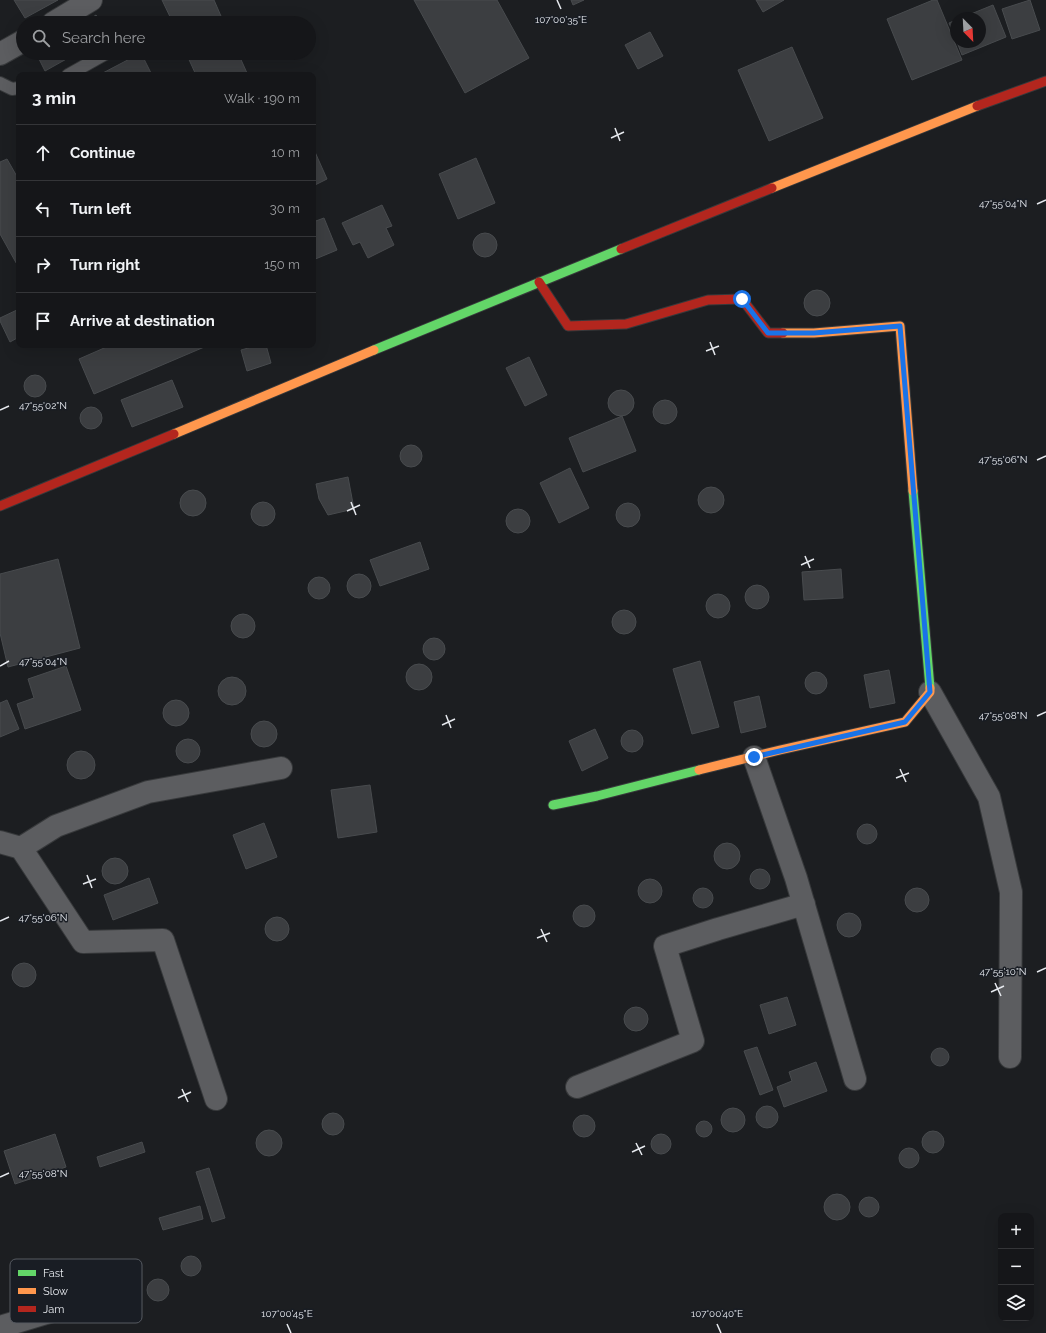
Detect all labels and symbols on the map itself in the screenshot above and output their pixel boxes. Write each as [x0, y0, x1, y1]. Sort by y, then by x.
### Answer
north arrow [950, 12, 986, 48]
text: 107°00'35"E [535, 14, 587, 25]
text: 47°55'04"N [979, 198, 1027, 209]
route start [733, 290, 751, 308]
text: 47°55'02"N [19, 400, 67, 411]
text: 47°55'06"N [979, 454, 1027, 465]
text: 47°55'04"N [19, 656, 67, 667]
text: 47°55'08"N [979, 710, 1027, 721]
route end [745, 748, 763, 766]
text: 47°55'06"N [19, 912, 67, 923]
text: 47°55'10"N [979, 966, 1027, 977]
text: 47°55'08"N [19, 1168, 67, 1179]
legend [10, 1259, 142, 1323]
text: Fast [43, 1267, 64, 1280]
text: Slow [43, 1285, 68, 1298]
text: Jam [43, 1303, 64, 1316]
text: 107°00'45"E [261, 1308, 313, 1319]
text: 107°00'40"E [691, 1308, 743, 1319]

